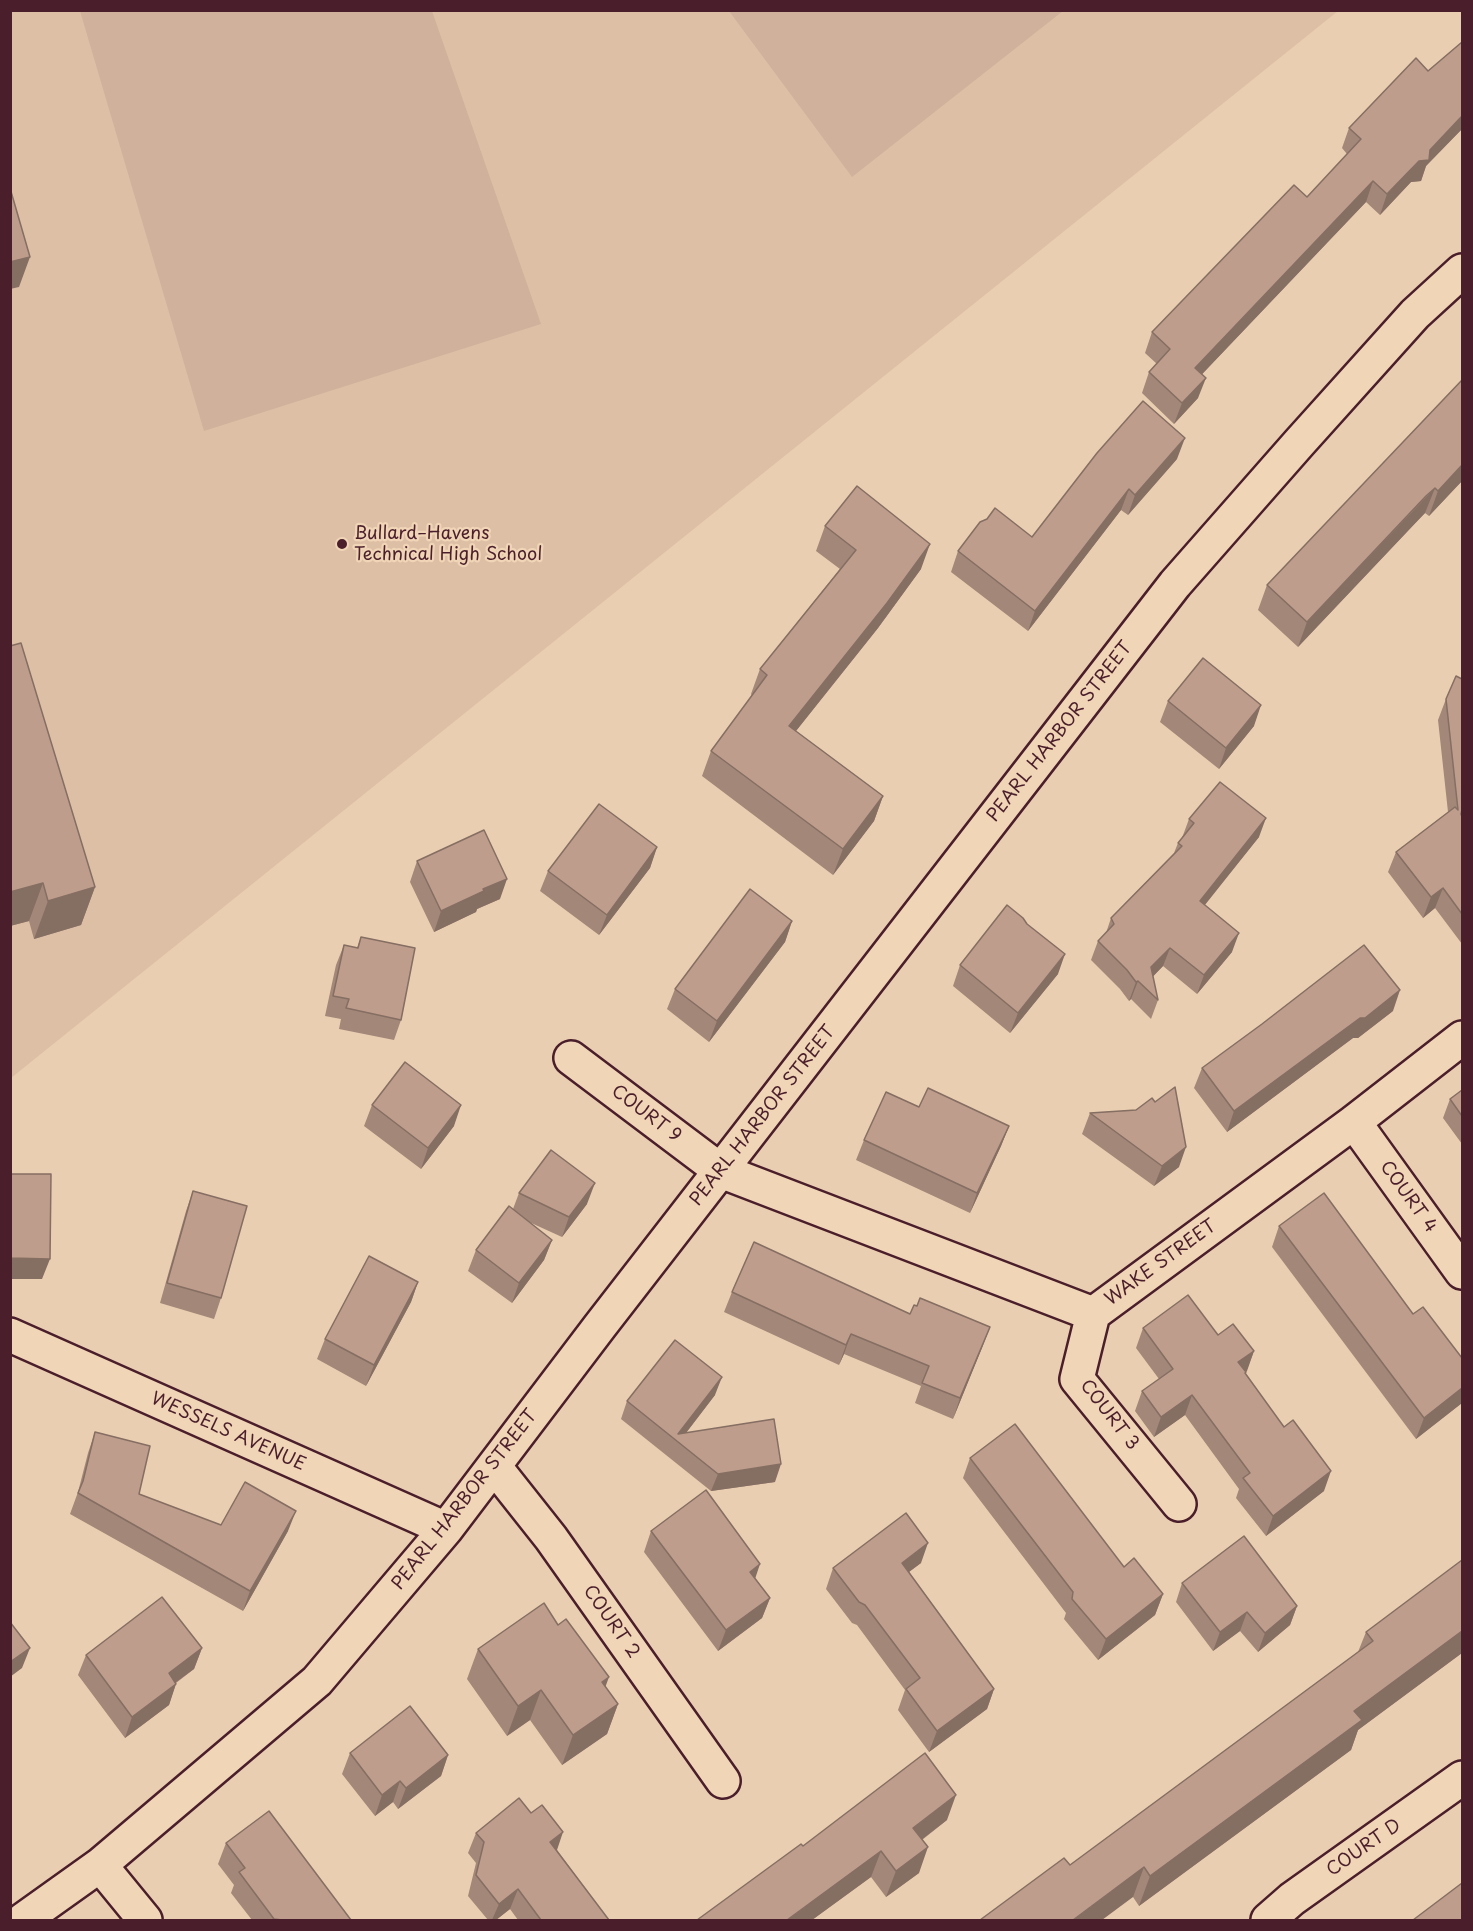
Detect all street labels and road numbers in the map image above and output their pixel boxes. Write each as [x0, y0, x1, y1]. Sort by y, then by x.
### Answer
street label: PEARL HARBOR STREET [983, 638, 1137, 826]
street label: PEARL HARBOR STREET [686, 1022, 840, 1210]
street label: COURT 9 [607, 1081, 685, 1147]
street label: COURT 4 [1375, 1157, 1441, 1237]
street label: WAKE STREET [1101, 1215, 1221, 1311]
street label: COURT 3 [1075, 1376, 1143, 1454]
street label: WESSELS AVENUE [147, 1388, 309, 1476]
street label: PEARL HARBOR STREET [388, 1406, 542, 1594]
street label: COURT 2 [578, 1581, 644, 1663]
street label: COURT D [1323, 1815, 1405, 1881]

